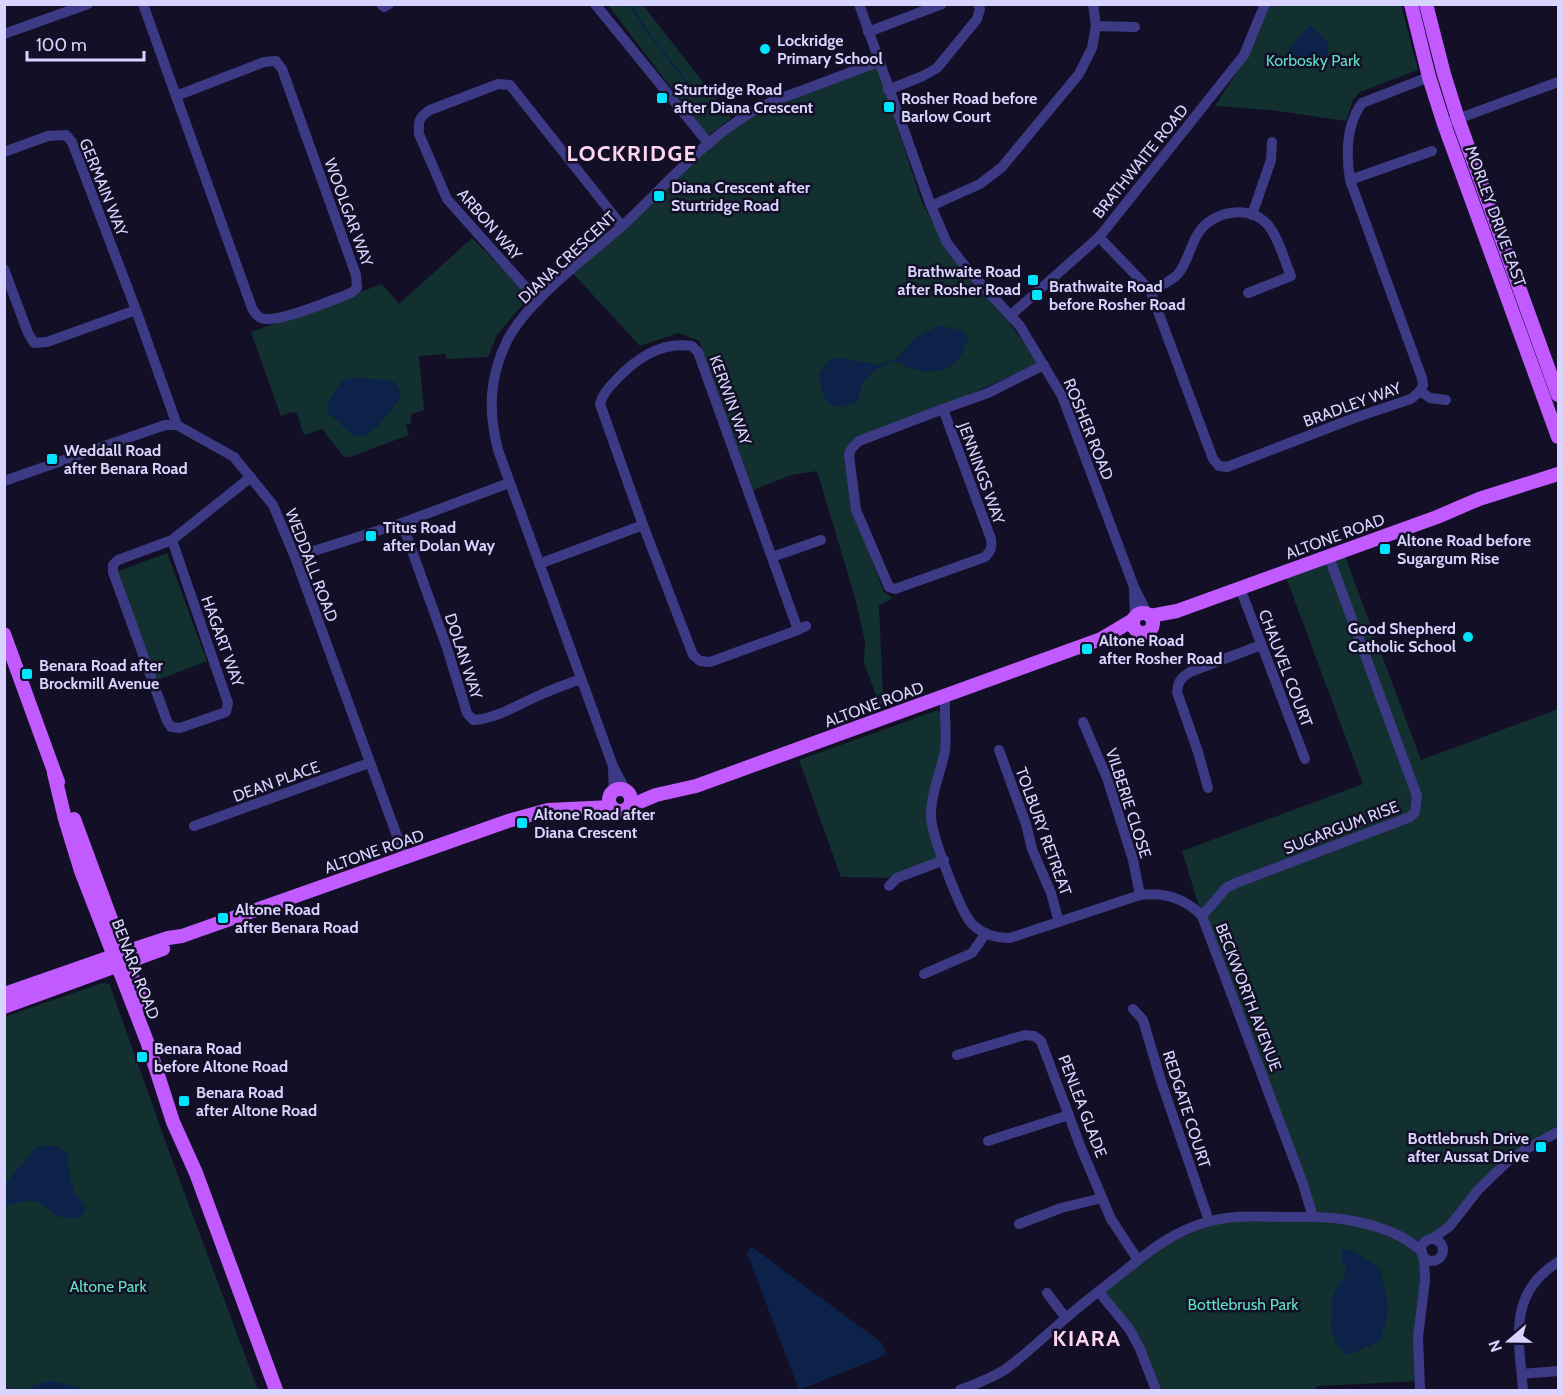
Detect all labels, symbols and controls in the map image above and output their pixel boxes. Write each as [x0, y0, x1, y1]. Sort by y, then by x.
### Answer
scale bar [27, 24, 144, 62]
place label: Lockridge Primary School [777, 31, 883, 68]
text: 100 m [36, 34, 87, 56]
marker: Lockridge Primary School [758, 42, 772, 56]
park label: Korbosky Park [1266, 51, 1361, 70]
place label: Sturtridge Road after Diana Crescent [674, 80, 814, 117]
place label: Rosher Road before Barlow Court [901, 89, 1037, 126]
marker: Sturtridge Road after Diana Crescent [655, 91, 669, 105]
marker: Rosher Road before Barlow Court [882, 100, 896, 114]
street label: BRATHWAITE ROAD [1089, 101, 1192, 222]
street label: GERMAIN WAY [75, 136, 132, 240]
district label: LOCKRIDGE [566, 140, 698, 167]
street label: MORLEY DRIVE EAST [1461, 143, 1530, 290]
street label: WOOLGAR WAY [320, 156, 377, 270]
place label: Diana Crescent after Sturtridge Road [671, 178, 811, 215]
street label: ARBON WAY [453, 185, 526, 265]
marker: Diana Crescent after Sturtridge Road [652, 189, 666, 203]
street label: DIANA CRESCENT [515, 207, 620, 307]
place label: Brathwaite Road after Rosher Road [898, 262, 1021, 299]
marker: Brathwaite Road after Rosher Road [1026, 273, 1040, 287]
place label: Brathwaite Road before Rosher Road [1049, 277, 1185, 314]
marker: Brathwaite Road before Rosher Road [1030, 288, 1044, 302]
street label: KERWIN WAY [706, 353, 756, 448]
street label: ROSHER ROAD [1059, 376, 1118, 483]
street label: BRADLEY WAY [1301, 378, 1405, 431]
street label: JENNINGS WAY [954, 419, 1009, 528]
place label: Weddall Road after Benara Road [64, 441, 188, 478]
marker: Weddall Road after Benara Road [45, 452, 59, 466]
street label: WEDDALL ROAD [281, 506, 342, 625]
street label: ALTONE ROAD [1283, 510, 1387, 563]
place label: Titus Road after Dolan Way [383, 518, 496, 555]
marker: Titus Road after Dolan Way [364, 529, 378, 543]
place label: Altone Road before Sugargum Rise [1397, 531, 1531, 568]
marker: Altone Road before Sugargum Rise [1378, 542, 1392, 556]
street label: HAGART WAY [197, 593, 248, 690]
street label: CHAUVEL COURT [1254, 607, 1317, 730]
street label: DOLAN WAY [441, 611, 487, 702]
place label: Good Shepherd Catholic School [1348, 619, 1456, 656]
marker: Good Shepherd Catholic School [1461, 630, 1475, 644]
place label: Altone Road after Rosher Road [1099, 631, 1222, 668]
marker: Altone Road after Rosher Road [1080, 642, 1094, 656]
place label: Benara Road after Brockmill Avenue [39, 656, 163, 693]
marker: Benara Road after Brockmill Avenue [20, 667, 34, 681]
street label: ALTONE ROAD [822, 678, 926, 731]
street label: VILBERIE CLOSE [1102, 746, 1155, 861]
street label: DEAN PLACE [230, 757, 322, 806]
street label: TOLBURY RETREAT [1012, 765, 1076, 898]
street label: SUGARGUM RISE [1281, 797, 1402, 858]
place label: Altone Road after Diana Crescent [534, 805, 656, 842]
marker: Altone Road after Diana Crescent [515, 816, 529, 830]
street label: ALTONE ROAD [322, 826, 427, 877]
place label: Altone Road after Benara Road [235, 900, 359, 937]
marker: Altone Road after Benara Road [216, 911, 230, 925]
street label: BENARA ROAD [108, 916, 163, 1022]
street label: BECKWORTH AVENUE [1212, 921, 1286, 1074]
place label: Benara Road before Altone Road [154, 1039, 288, 1076]
street label: REDGATE COURT [1159, 1048, 1215, 1171]
marker: Benara Road before Altone Road [135, 1050, 149, 1064]
street label: PENLEA GLADE [1054, 1052, 1111, 1160]
place label: Benara Road after Altone Road [196, 1083, 317, 1120]
marker: Benara Road after Altone Road [177, 1094, 191, 1108]
place label: Bottlebrush Drive after Aussat Drive [1407, 1129, 1529, 1166]
marker: Bottlebrush Drive after Aussat Drive [1534, 1140, 1548, 1154]
park label: Altone Park [69, 1277, 147, 1296]
park label: Bottlebrush Park [1188, 1295, 1299, 1314]
north arrow [1479, 1311, 1539, 1371]
district label: KIARA [1053, 1325, 1121, 1352]
text: N [1485, 1337, 1506, 1355]

